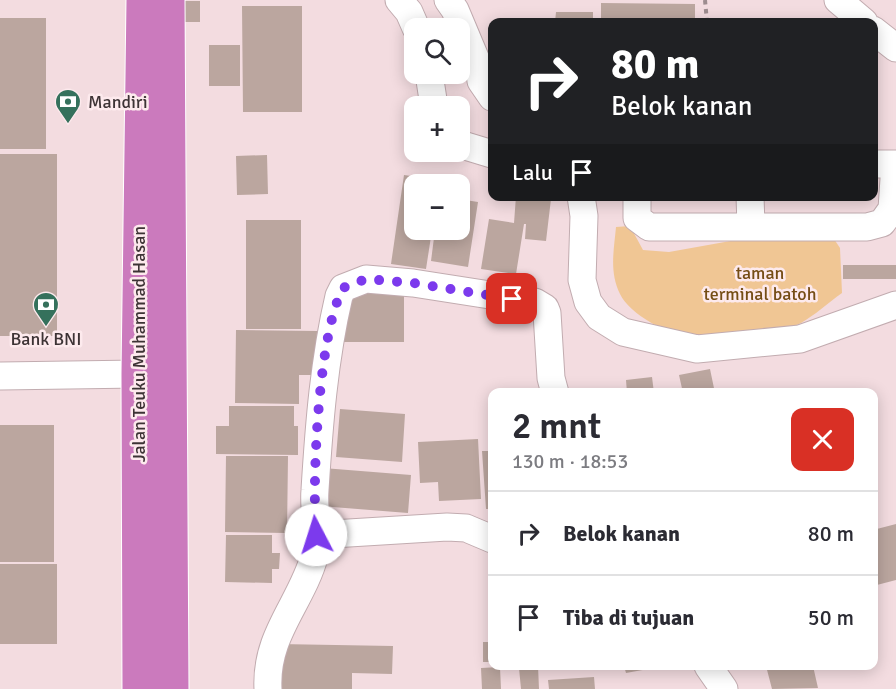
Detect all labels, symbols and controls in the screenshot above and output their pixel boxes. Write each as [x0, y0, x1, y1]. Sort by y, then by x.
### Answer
map controls [404, 18, 470, 240]
button: search [404, 18, 470, 84]
text: 80 m [611, 39, 700, 90]
icon: right [512, 42, 590, 120]
bank icon: Mandiri [53, 87, 83, 125]
text: Belok kanan [611, 90, 752, 123]
place label: Mandiri [88, 91, 148, 113]
button: + [404, 96, 470, 162]
icon: arrive [565, 156, 598, 189]
text: Lalu [512, 159, 553, 186]
button: − [404, 174, 470, 240]
street label: Jalan Teuku Muhammad Hasan [128, 226, 150, 462]
park label: taman terminal batoh [704, 262, 816, 305]
pin [486, 273, 537, 324]
icon: arrive [495, 282, 528, 315]
bank icon: Bank BNI [31, 290, 61, 328]
place label: Bank BNI [10, 328, 82, 350]
text: 2 mnt [512, 404, 601, 449]
button: close [791, 408, 854, 471]
text: 130 m · 18:53 [512, 449, 628, 474]
position arrow [284, 503, 348, 567]
icon: right [512, 517, 545, 550]
text: Belok kanan [563, 520, 680, 547]
text: 80 m [808, 520, 854, 547]
icon: arrive [512, 601, 545, 634]
text: Tiba di tujuan [563, 604, 694, 631]
text: 50 m [808, 604, 854, 631]

